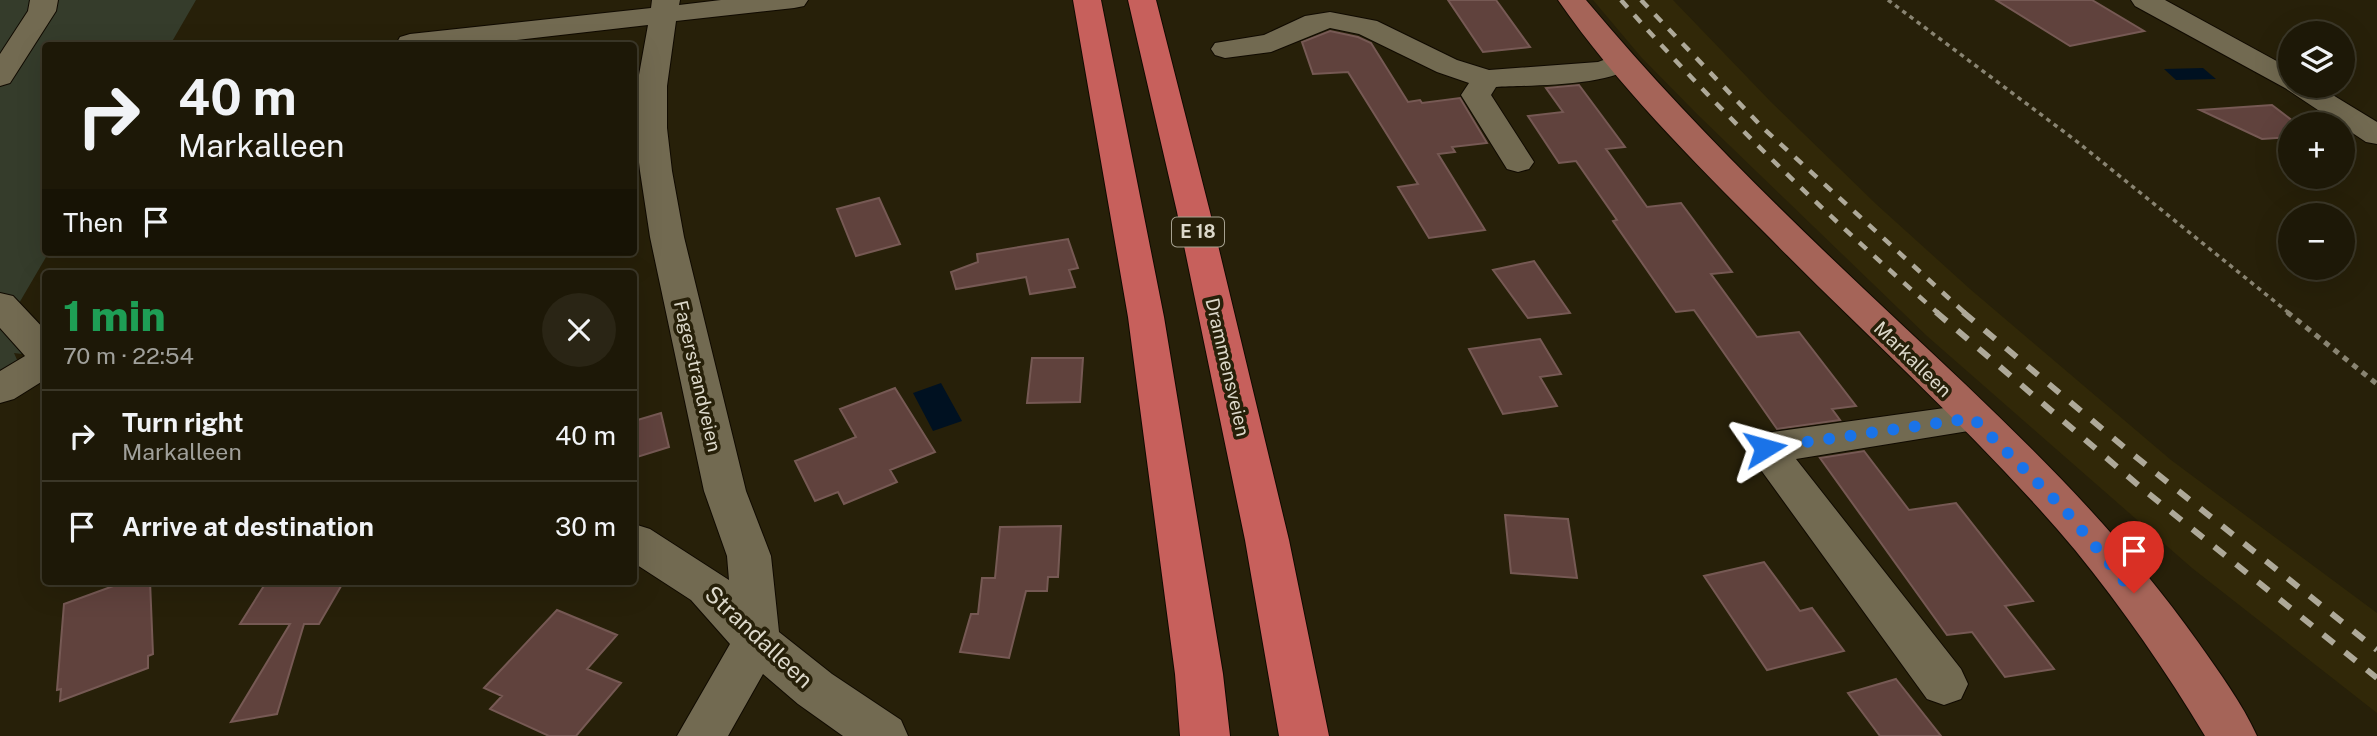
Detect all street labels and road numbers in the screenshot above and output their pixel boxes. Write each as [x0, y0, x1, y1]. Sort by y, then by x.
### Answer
road number: E 18 [1172, 218, 1224, 246]
street label: Drammensveien [1201, 296, 1255, 438]
street label: Fagerstrandveien [670, 298, 726, 454]
street label: Markalleen [1870, 317, 1956, 401]
street label: Strandalleen [700, 580, 819, 693]

